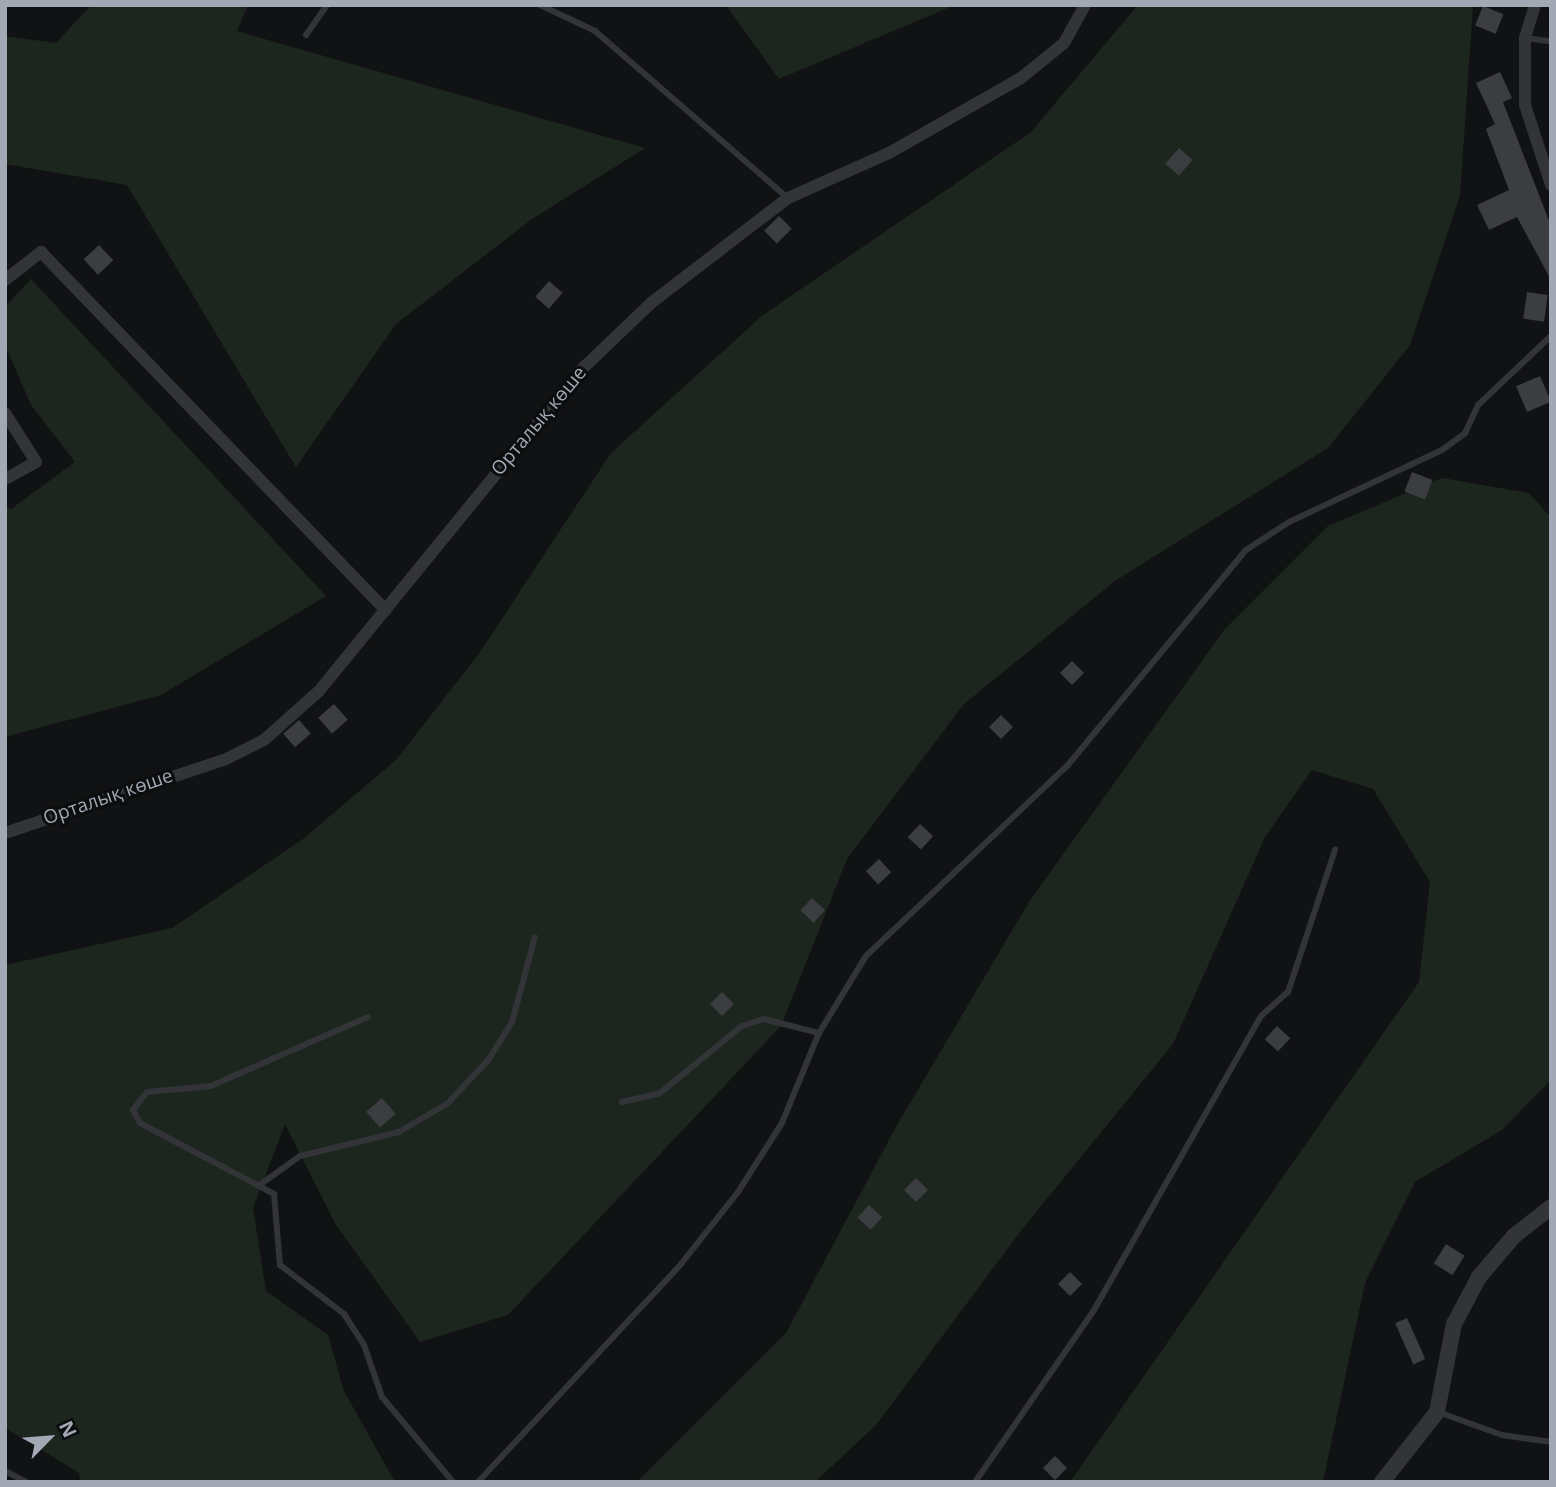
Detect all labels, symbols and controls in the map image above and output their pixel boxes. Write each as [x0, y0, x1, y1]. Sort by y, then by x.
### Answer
street label: Орталық көше [487, 362, 591, 480]
street label: Орталық көше [40, 764, 176, 830]
north arrow [14, 1403, 84, 1473]
text: N [53, 1417, 83, 1442]

